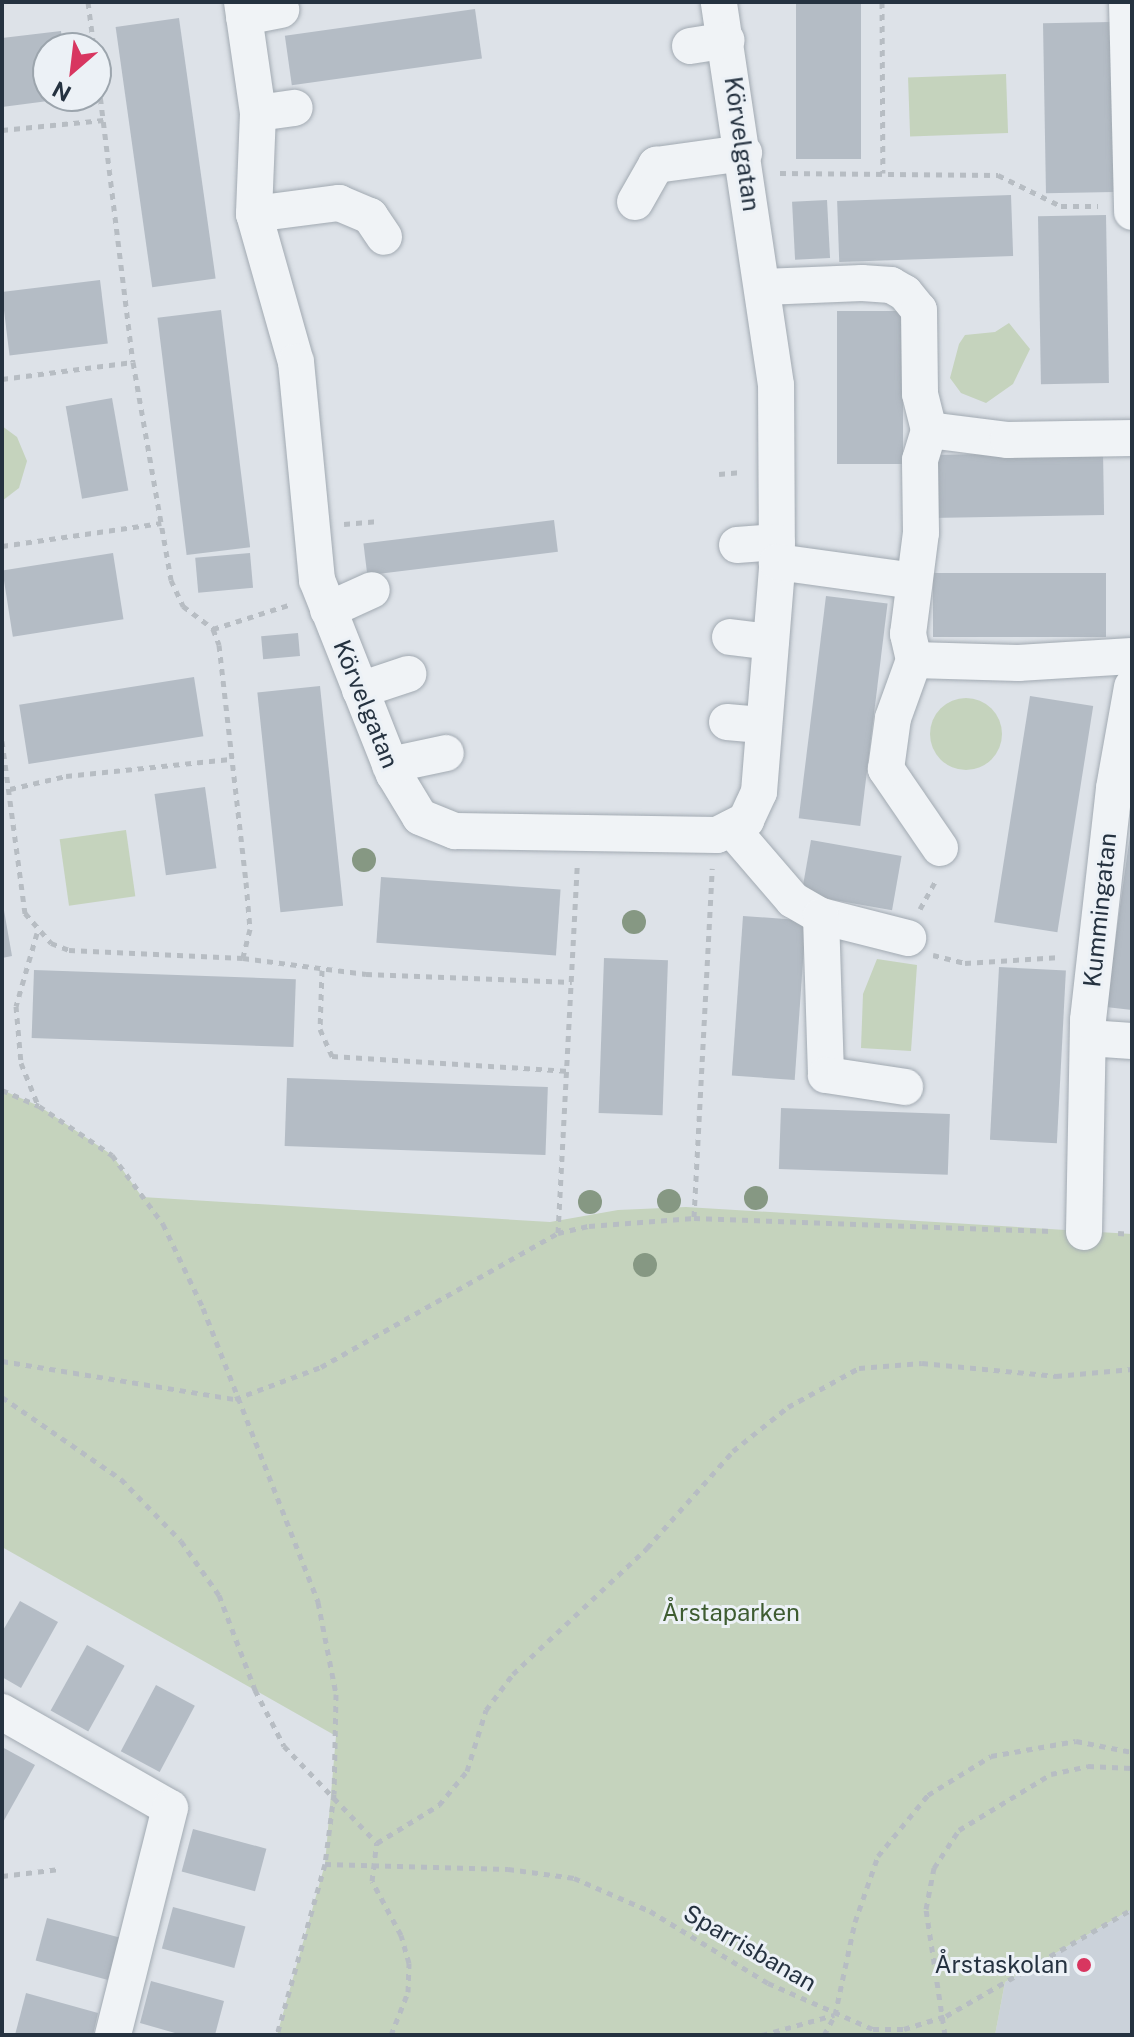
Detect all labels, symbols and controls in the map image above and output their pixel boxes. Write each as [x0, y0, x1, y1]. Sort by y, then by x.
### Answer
north arrow [32, 32, 112, 112]
street label: Körvelgatan [718, 75, 766, 213]
text: N [48, 76, 75, 107]
street label: Körvelgatan [327, 636, 405, 772]
street label: Kummingatan [1078, 831, 1122, 989]
park label: Årstaparken [662, 1599, 800, 1627]
street label: Sparrisbanan [678, 1898, 822, 1998]
place label: Årstaskolan [934, 1951, 1068, 1979]
marker: Årstaskolan [1075, 1956, 1093, 1974]

